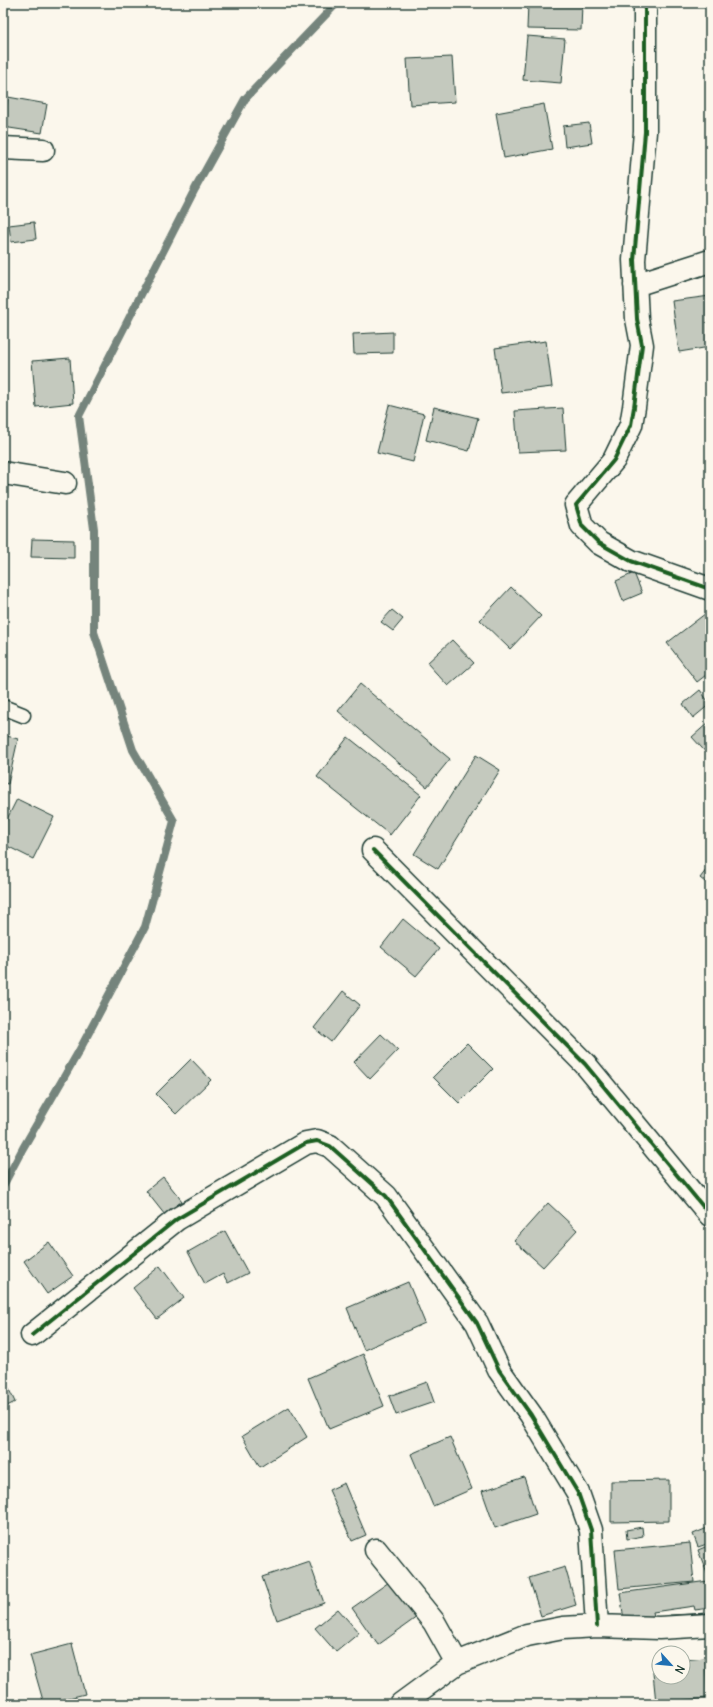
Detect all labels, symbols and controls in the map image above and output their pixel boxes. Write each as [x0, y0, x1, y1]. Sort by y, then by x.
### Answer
north arrow [651, 1645, 691, 1685]
text: N [672, 1663, 688, 1676]

